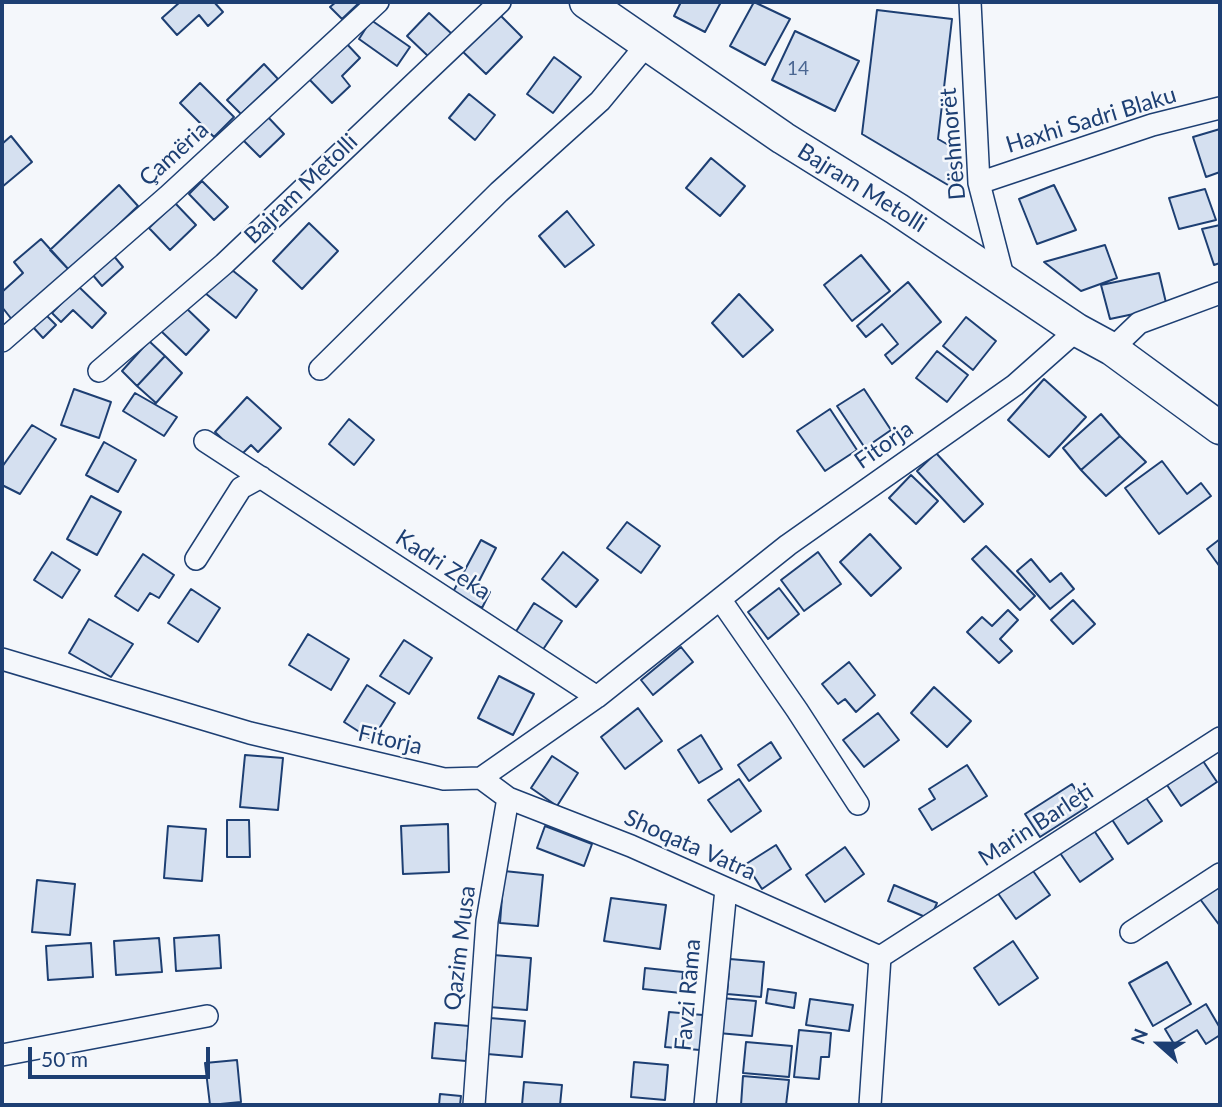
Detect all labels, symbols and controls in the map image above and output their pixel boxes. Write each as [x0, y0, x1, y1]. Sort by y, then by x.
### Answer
house number: 14 [787, 58, 809, 80]
street label: Haxhi Sadri Blaku [1002, 81, 1180, 159]
street label: Dëshmorët [934, 87, 972, 201]
street label: Çamëria [134, 116, 214, 192]
street label: Bajram Metolli [239, 128, 363, 250]
street label: Bajram Metolli [792, 137, 932, 239]
street label: Fitorja [849, 415, 919, 475]
street label: Kadri Zeka [390, 524, 496, 606]
street label: Fitorja [355, 719, 425, 761]
street label: Marin Barleti [973, 778, 1099, 872]
street label: Shoqata Vatra [620, 804, 760, 886]
street label: Qazim Musa [439, 884, 481, 1012]
street label: Favzi Rama [669, 938, 707, 1052]
north arrow [1124, 1009, 1194, 1079]
text: N [1126, 1025, 1152, 1047]
scale bar [32, 1034, 214, 1078]
text: 50 m [41, 1046, 88, 1071]

